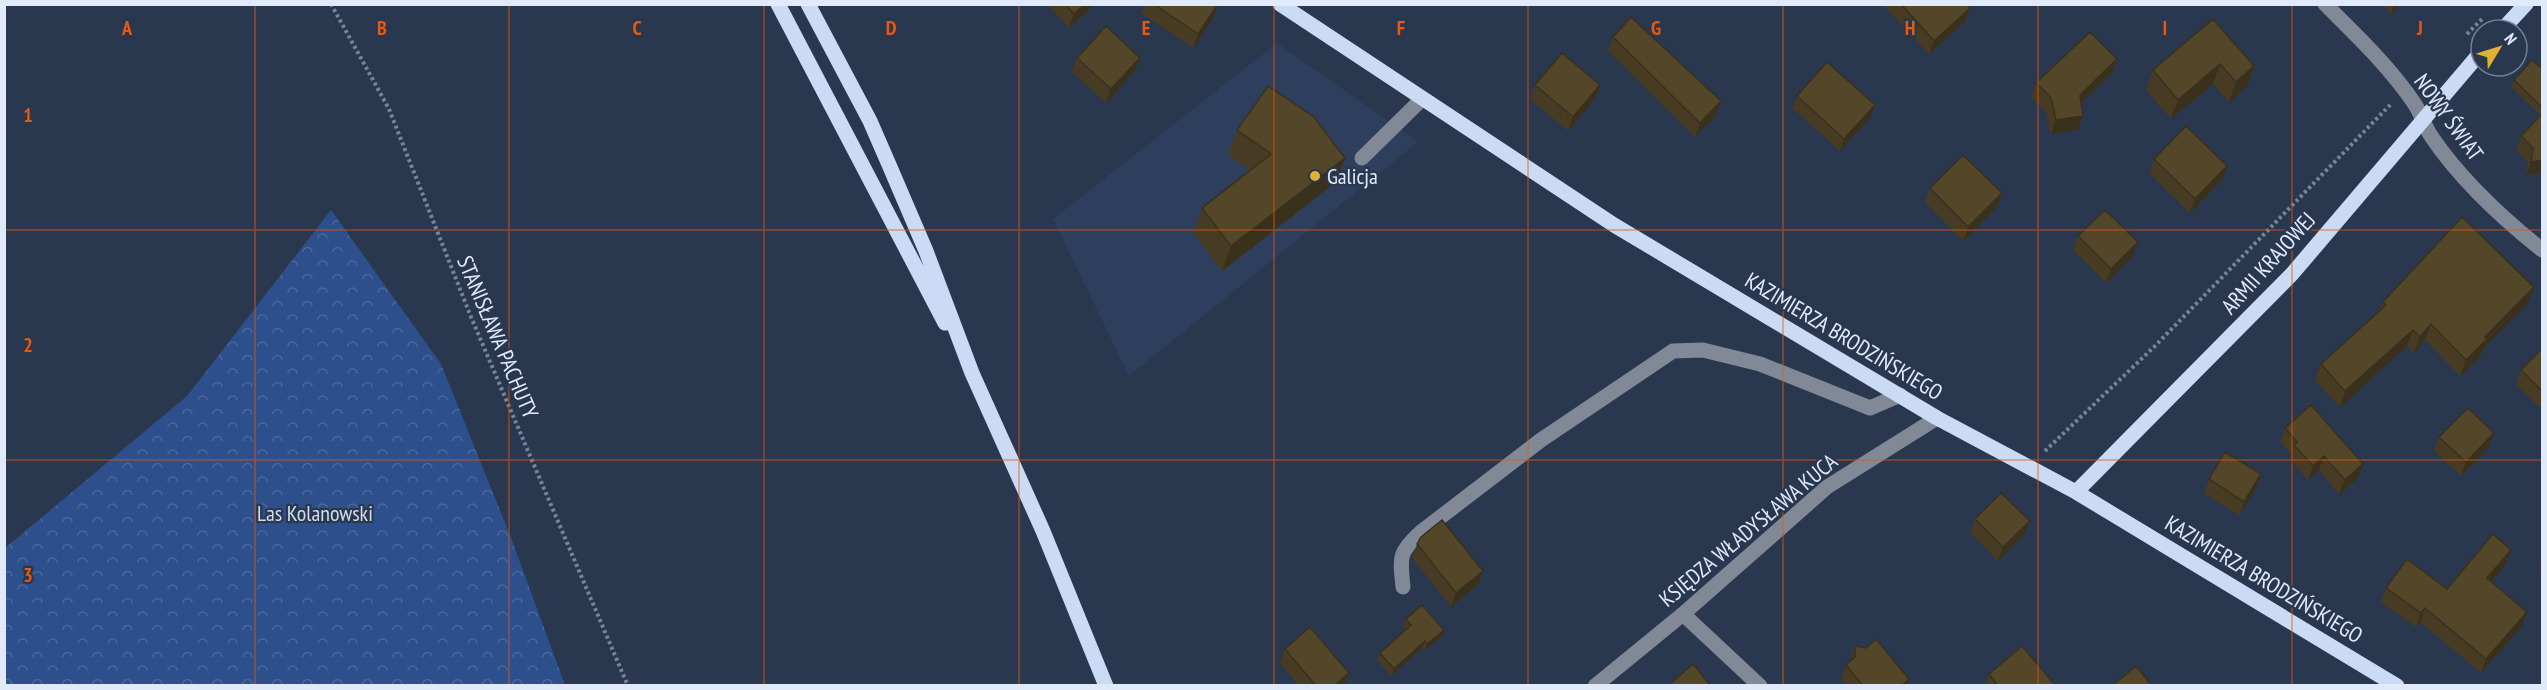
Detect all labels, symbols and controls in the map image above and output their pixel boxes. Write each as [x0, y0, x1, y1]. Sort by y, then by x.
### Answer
text: A [121, 15, 133, 41]
text: B [377, 15, 387, 41]
text: C [632, 15, 642, 41]
text: D [886, 15, 897, 41]
text: E [1142, 15, 1150, 41]
text: F [1397, 15, 1405, 41]
text: G [1651, 15, 1661, 41]
text: H [1905, 15, 1915, 41]
text: I [2163, 15, 2167, 41]
text: J [2416, 15, 2423, 41]
north arrow [2469, 18, 2529, 78]
text: N [2500, 29, 2521, 48]
street label: NOWY ŚWIAT [2408, 68, 2490, 166]
text: 1 [23, 102, 33, 128]
place label: Galicja [1327, 162, 1378, 190]
marker: Galicja [1308, 169, 1322, 183]
street label: ARMII KRAJOWEJ [2215, 206, 2321, 320]
street label: STANISŁAWA PACHUTY [451, 251, 545, 423]
street label: KAZIMIERZA BRODZIŃSKIEGO [1740, 266, 1948, 406]
text: 2 [23, 332, 33, 358]
street label: KSIĘDZA WŁADYSŁAWA KUCA [1653, 447, 1843, 613]
park label: Las Kolanowski [257, 499, 373, 527]
street label: KAZIMIERZA BRODZIŃSKIEGO [2160, 509, 2368, 649]
text: 3 [23, 562, 33, 588]

